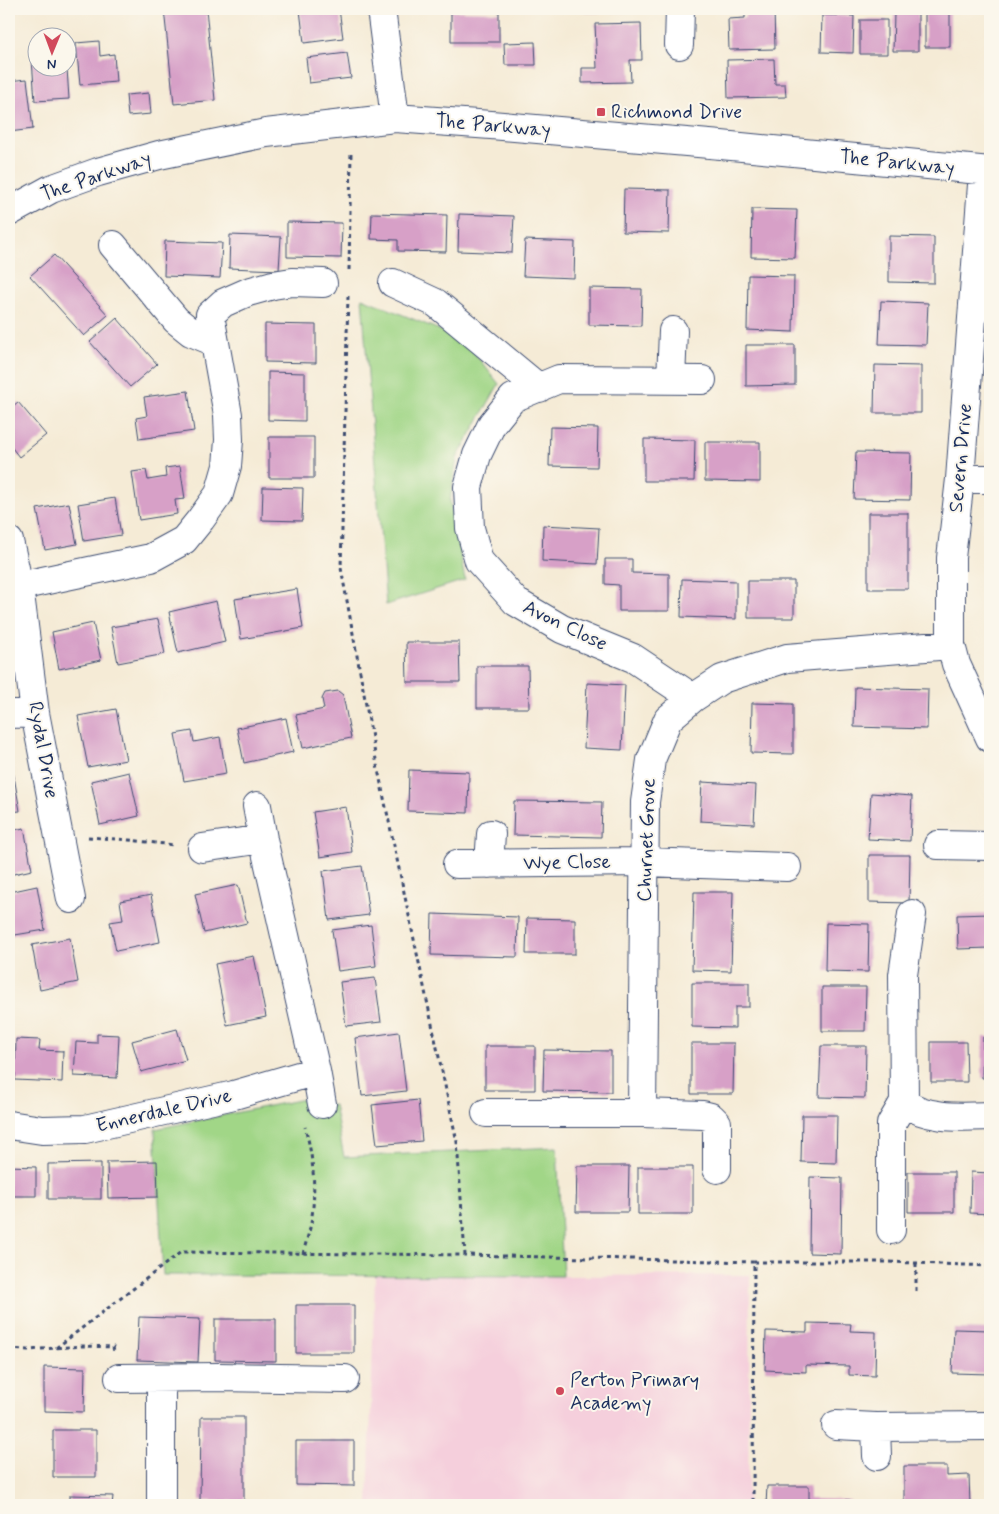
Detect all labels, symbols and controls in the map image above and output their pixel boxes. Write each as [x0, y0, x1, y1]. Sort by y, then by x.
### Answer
north arrow [28, 28, 78, 78]
text: N [47, 55, 57, 73]
place label: Richmond Drive [611, 99, 742, 126]
marker: Richmond Drive [595, 106, 607, 118]
street label: The Parkway [434, 108, 552, 144]
street label: The Parkway [838, 144, 956, 182]
street label: The Parkway [37, 145, 155, 209]
street label: Severn Drive [943, 402, 979, 514]
street label: Avon Close [518, 594, 612, 658]
street label: Rydal Drive [21, 699, 65, 801]
street label: Churnet Grove [631, 778, 663, 902]
street label: Wye Close [523, 849, 611, 877]
street label: Ennerdale Drive [94, 1082, 234, 1140]
place label: Perton Primary Academy [570, 1367, 699, 1417]
marker: Perton Primary Academy [554, 1385, 566, 1397]

